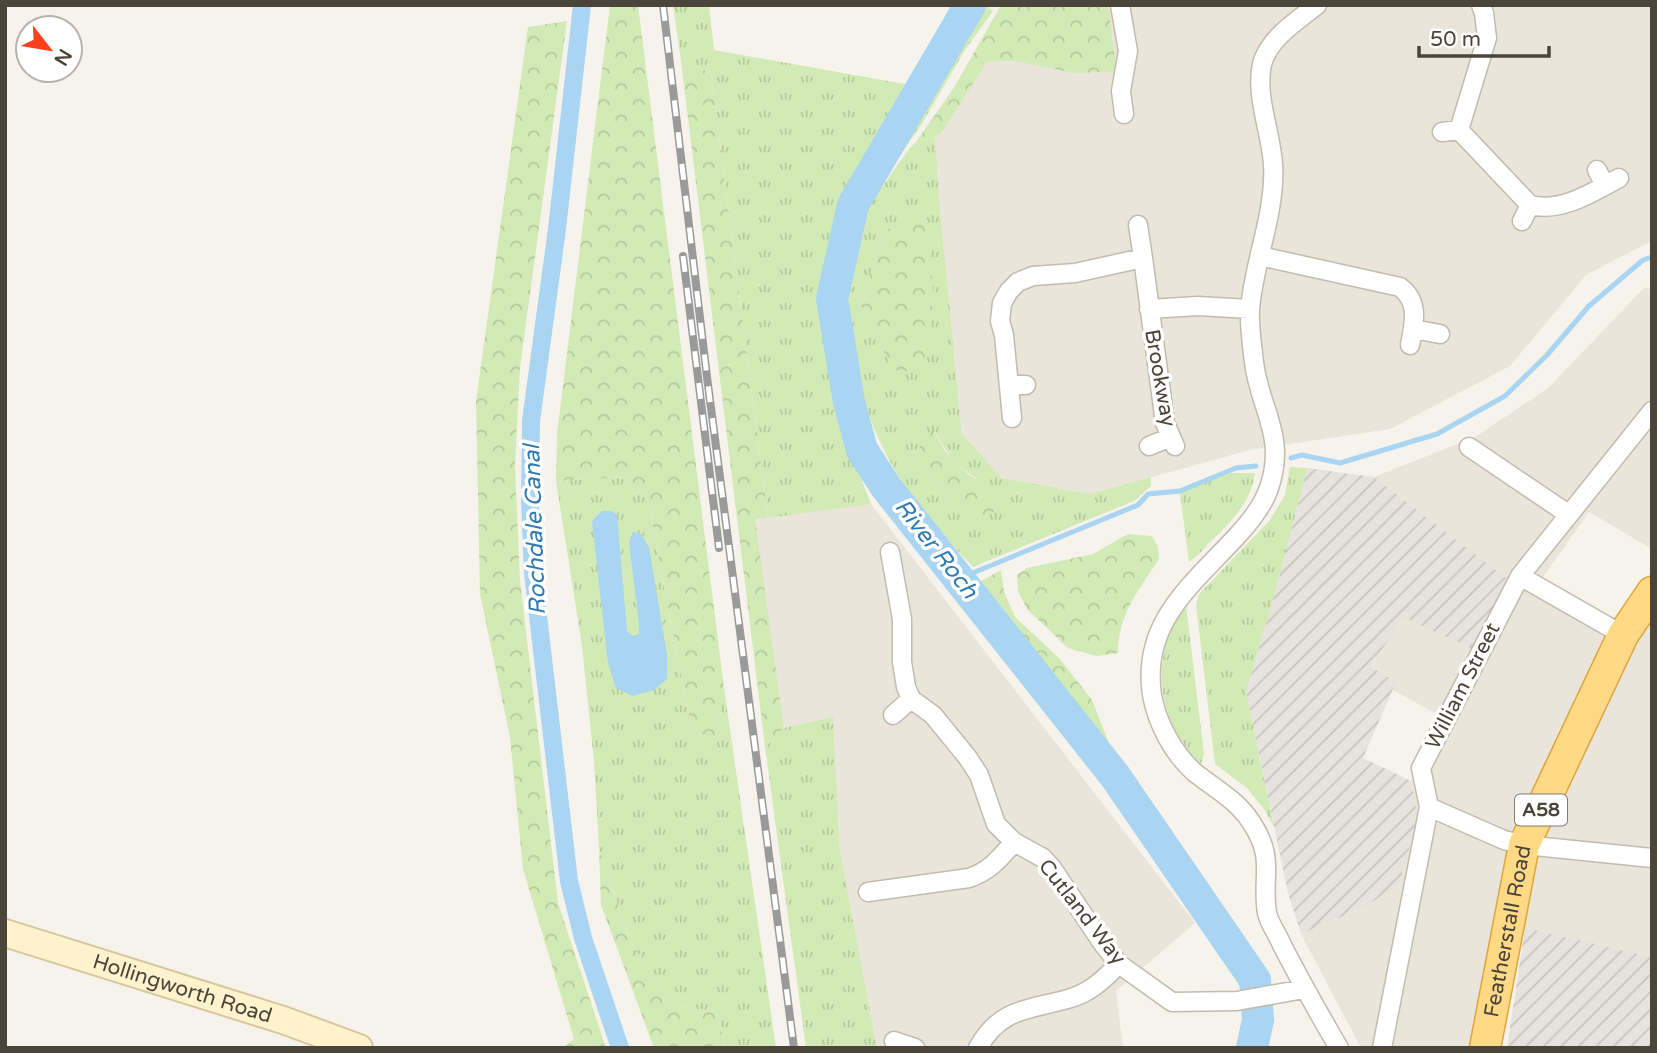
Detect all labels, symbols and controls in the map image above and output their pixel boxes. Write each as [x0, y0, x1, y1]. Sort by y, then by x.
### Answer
north arrow [14, 14, 84, 84]
scale bar [1419, 14, 1548, 58]
text: 50 m [1430, 27, 1481, 52]
text: N [49, 45, 76, 69]
street label: Brookway [1139, 327, 1181, 429]
water label: Rochdale Canal [518, 442, 552, 616]
water label: River Roch [888, 494, 984, 605]
street label: William Street [1420, 619, 1506, 753]
road number: A58 [1515, 794, 1567, 825]
street label: Featherstall Road [1479, 843, 1536, 1019]
street label: Cutland Way [1033, 854, 1131, 970]
street label: Hollingworth Road [90, 949, 275, 1028]

